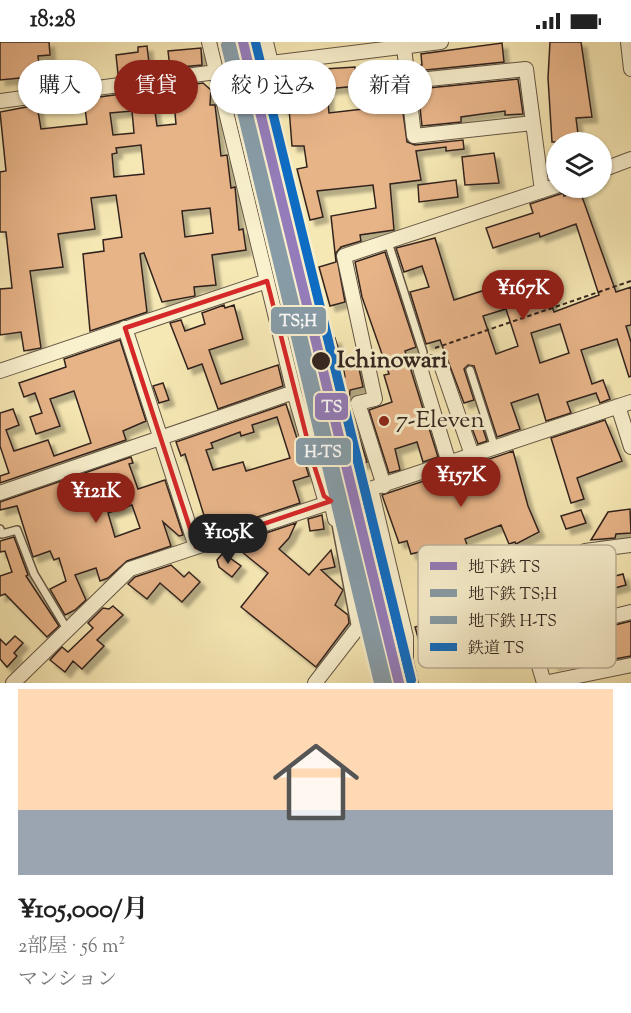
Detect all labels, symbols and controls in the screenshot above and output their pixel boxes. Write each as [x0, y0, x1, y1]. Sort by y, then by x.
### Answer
text: 18:28 [30, 5, 76, 37]
chip: 購入 [18, 60, 102, 114]
chip: 賃貸 [114, 60, 198, 114]
chip: 絞り込み [210, 60, 336, 114]
chip: 新着 [348, 60, 432, 114]
map controls [546, 132, 612, 198]
button: layers [546, 132, 612, 198]
pin: ¥167K [481, 270, 565, 321]
text: ¥167K [496, 275, 550, 304]
line badge: TS;H [270, 306, 327, 335]
text: TS;H [279, 311, 317, 334]
place label: Ichinowari [337, 344, 448, 378]
marker: Ichinowari [310, 350, 332, 372]
line badge: TS [314, 392, 349, 421]
text: TS [322, 397, 342, 420]
place label: 7-Eleven [396, 404, 485, 438]
marker: 7-Eleven [377, 414, 391, 428]
line badge: H-TS [295, 437, 352, 466]
text: H-TS [304, 442, 342, 465]
pin: ¥157K [419, 457, 503, 508]
text: ¥157K [435, 462, 487, 491]
pin: ¥121K [54, 473, 138, 524]
text: ¥121K [71, 478, 121, 507]
pin: ¥105K [186, 514, 270, 565]
text: ¥105K [202, 519, 254, 548]
legend [418, 545, 616, 668]
text: 地下鉄 TS [468, 557, 540, 580]
text: 地下鉄 TS;H [468, 584, 557, 607]
text: 地下鉄 H-TS [468, 611, 557, 634]
text: 鉄道 TS [467, 638, 524, 661]
icon: home [262, 728, 370, 836]
text: ¥105,000/月 [18, 892, 149, 929]
text: 2部屋 · 56 m² [18, 933, 125, 962]
text: マンション [18, 966, 117, 995]

